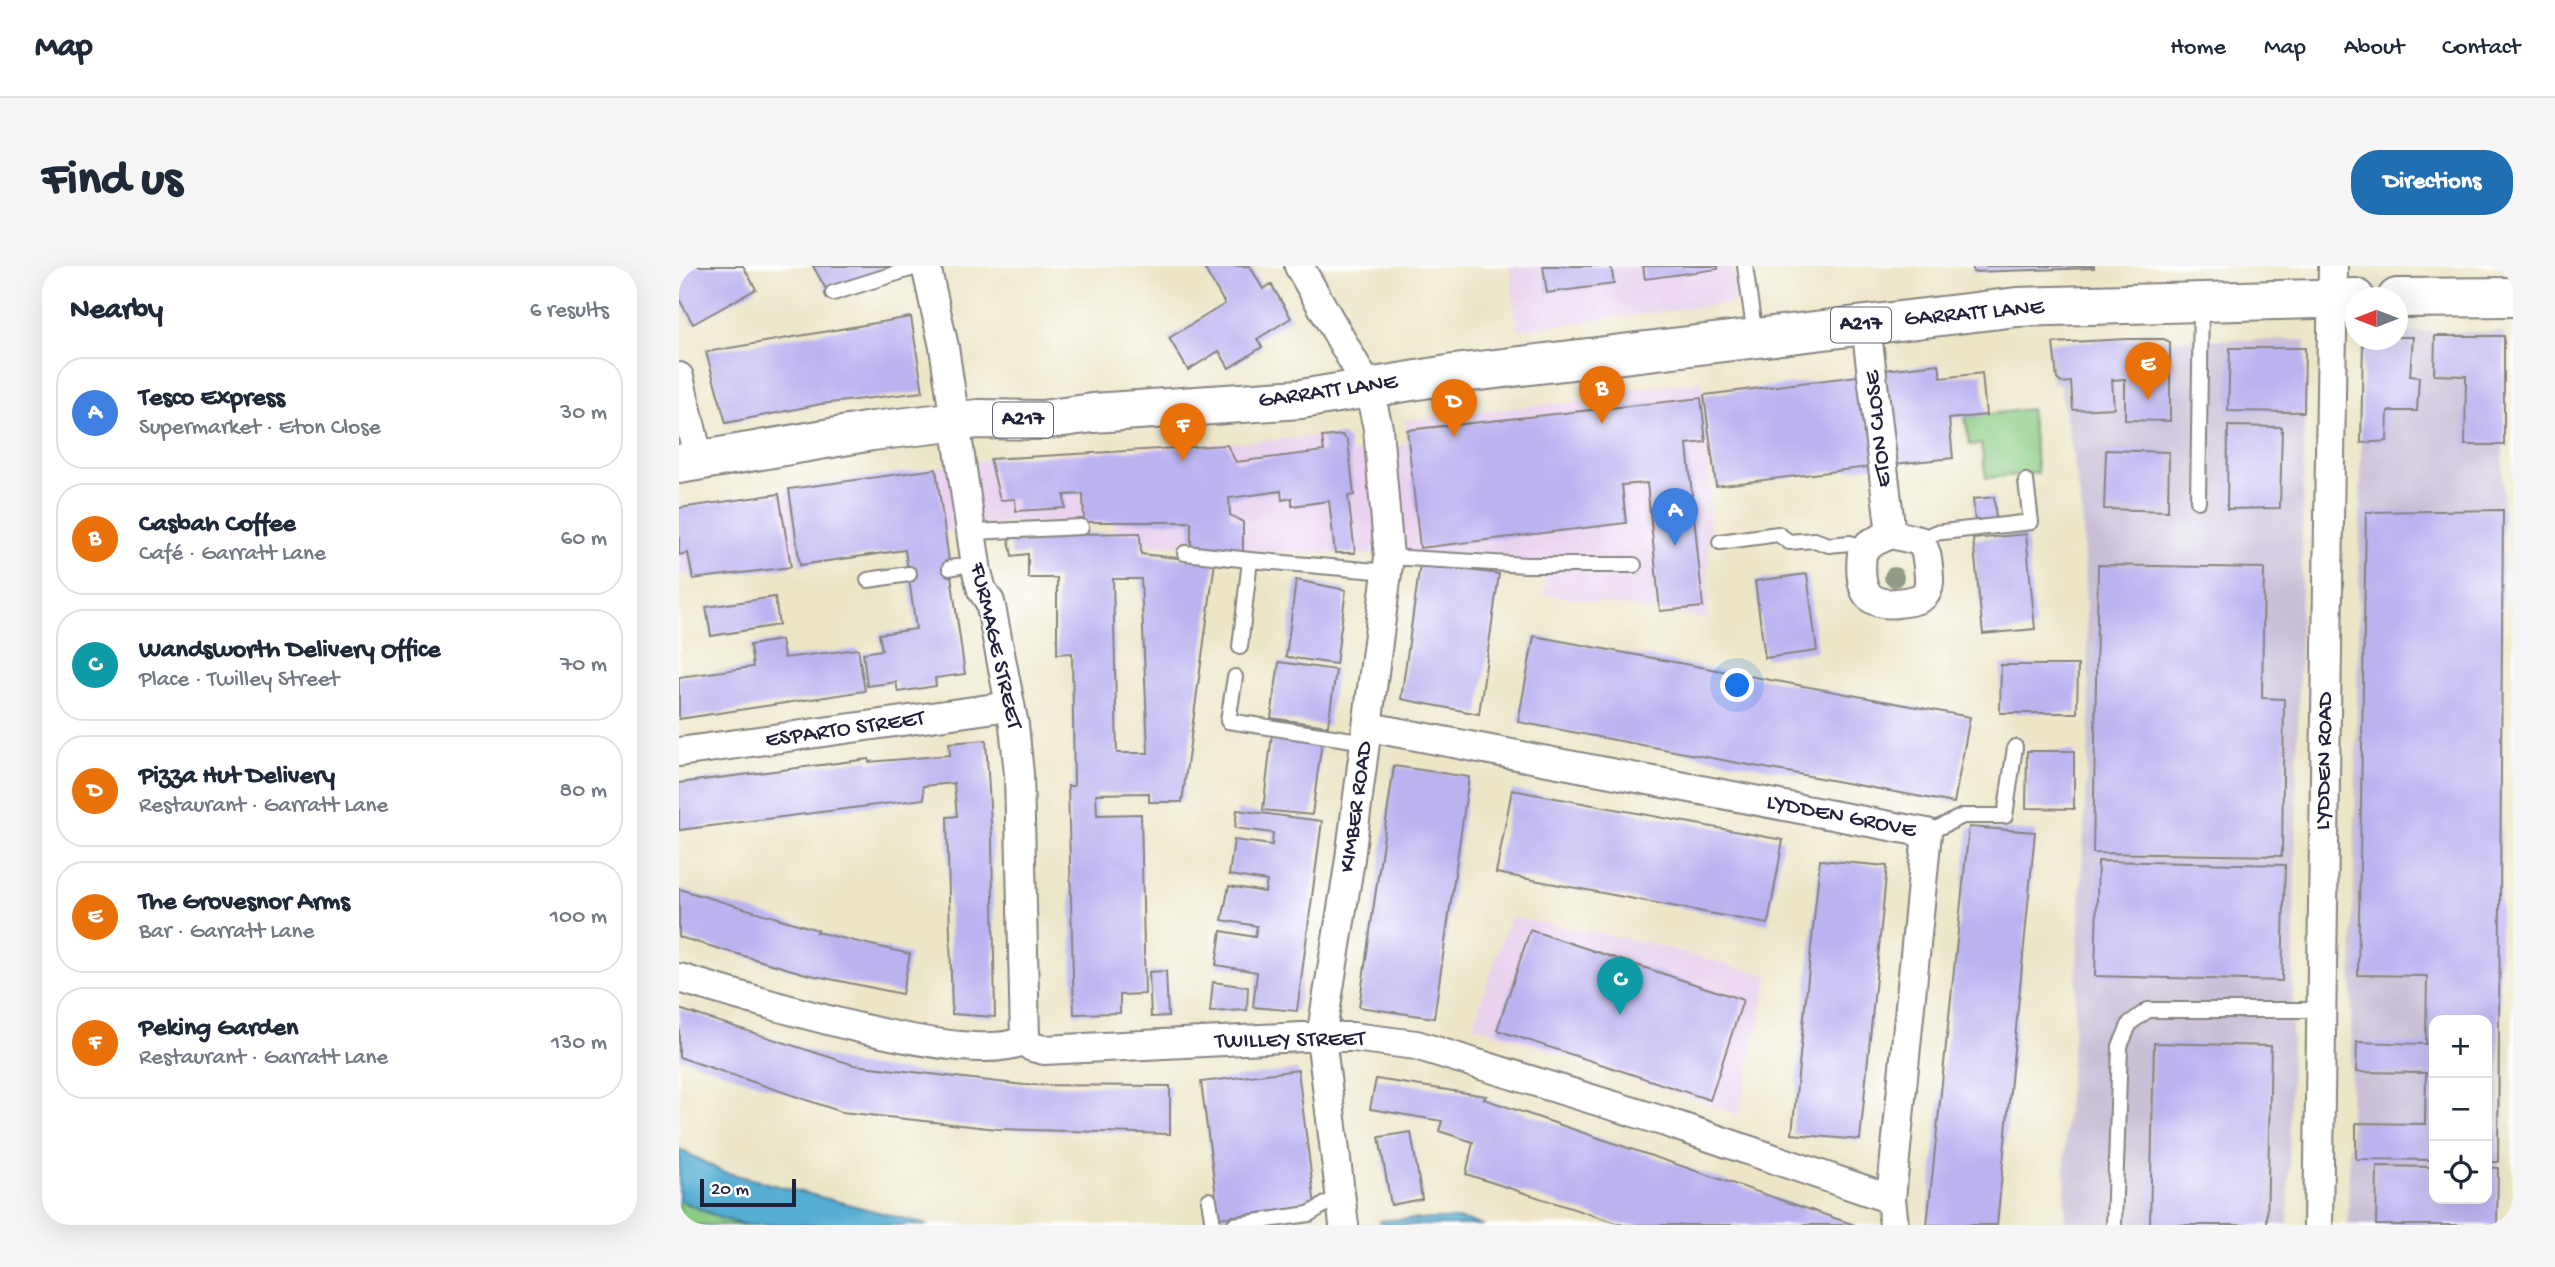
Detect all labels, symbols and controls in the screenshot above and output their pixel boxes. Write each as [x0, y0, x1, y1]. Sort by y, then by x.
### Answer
text: Map [35, 29, 92, 67]
text: Home [2170, 34, 2226, 63]
text: Map [2264, 34, 2306, 63]
text: About [2344, 34, 2404, 63]
text: Contact [2442, 34, 2520, 63]
button: Directions [2351, 150, 2513, 215]
text: Find us [42, 153, 182, 211]
north arrow [2345, 287, 2408, 350]
text: Nearby [70, 294, 163, 329]
street label: GARRATT LANE [1903, 294, 2047, 334]
text: 6 results [530, 298, 609, 325]
road number: A217 [1831, 308, 1891, 342]
pin: E [2125, 342, 2171, 400]
pin: B [1579, 366, 1625, 424]
street label: ETON CLOSE [1859, 368, 1899, 489]
street label: GARRATT LANE [1257, 369, 1401, 415]
pin: D [1431, 379, 1477, 437]
text: Tesco Express [139, 384, 285, 415]
text: A [88, 400, 102, 427]
text: 30 m [560, 400, 607, 427]
road number: A217 [993, 402, 1053, 438]
pin: F [1160, 403, 1206, 461]
text: Supermarket · Eton Close [139, 415, 381, 442]
pin: A [1652, 488, 1698, 546]
text: Casbah Coffee [139, 510, 296, 541]
text: B [89, 526, 101, 553]
text: 60 m [561, 526, 607, 553]
text: Café · Garratt Lane [139, 541, 326, 568]
street label: FURMAGE STREET [963, 559, 1028, 733]
text: Wandsworth Delivery Office [139, 636, 441, 667]
text: C [89, 652, 101, 679]
text: 70 m [560, 652, 607, 679]
text: Place · Twilley Street [139, 667, 339, 694]
your location [1720, 668, 1754, 702]
street label: LYDDEN ROAD [2310, 691, 2340, 830]
street label: ESPARTO STREET [764, 705, 927, 755]
street label: KIMBER ROAD [1334, 739, 1380, 874]
text: Pizza Hut Delivery [139, 762, 335, 793]
text: D [88, 778, 103, 805]
text: 80 m [560, 778, 607, 805]
street label: LYDDEN GROVE [1764, 789, 1920, 845]
text: Restaurant · Garratt Lane [139, 793, 388, 820]
text: The Grovesnor Arms [139, 888, 350, 919]
text: E [88, 904, 102, 931]
text: 100 m [550, 904, 607, 931]
text: Bar · Garratt Lane [139, 919, 314, 946]
pin: C [1597, 957, 1643, 1015]
text: Peking Garden [139, 1014, 298, 1045]
map controls [2429, 1015, 2492, 1204]
button: + [2429, 1015, 2492, 1078]
street label: TWILLEY STREET [1213, 1026, 1367, 1056]
text: F [89, 1030, 101, 1057]
text: 130 m [551, 1030, 607, 1057]
text: Restaurant · Garratt Lane [139, 1045, 388, 1072]
button: − [2429, 1078, 2492, 1141]
button: locate [2429, 1141, 2492, 1204]
scale bar [700, 1176, 796, 1208]
text: 20 m [711, 1179, 749, 1202]

